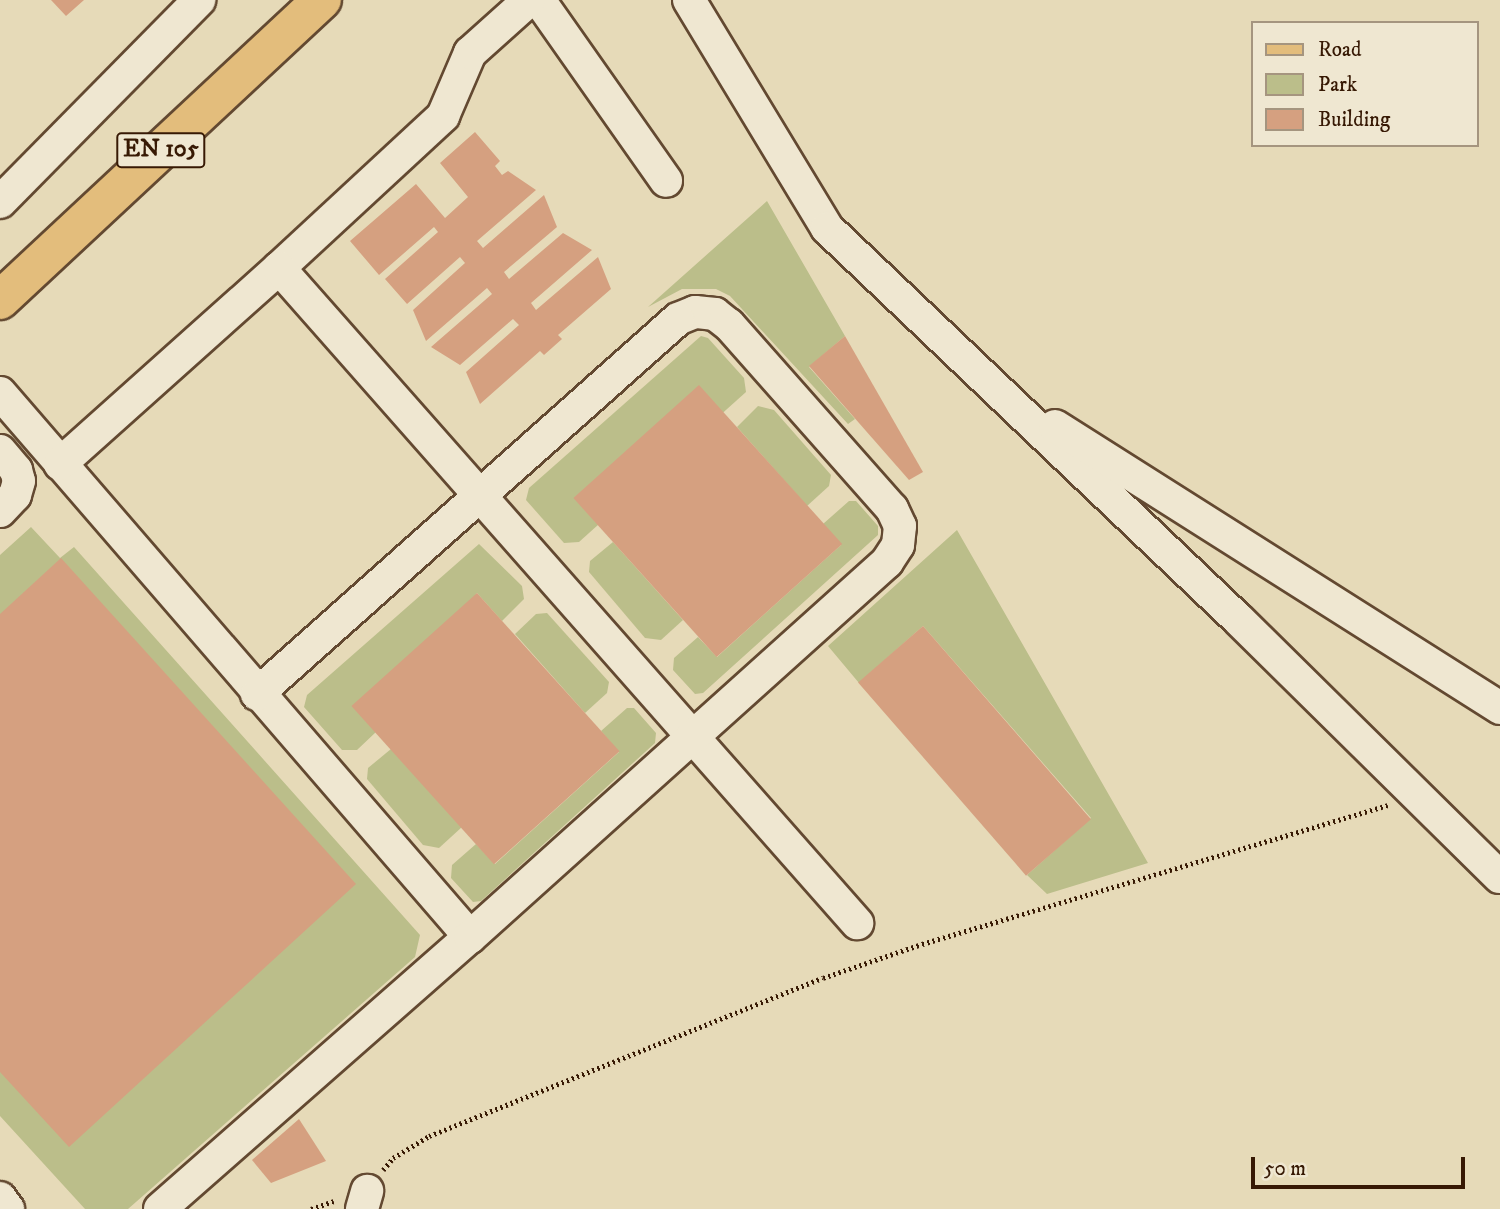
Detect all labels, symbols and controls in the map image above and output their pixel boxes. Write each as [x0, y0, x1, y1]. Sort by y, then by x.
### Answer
legend [1252, 21, 1479, 147]
text: Road [1318, 37, 1362, 63]
text: Park [1318, 72, 1357, 98]
text: Building [1318, 107, 1390, 133]
road number: EN 105 [116, 130, 206, 170]
scale bar [1255, 1142, 1468, 1186]
text: 50 m [1264, 1156, 1306, 1182]

